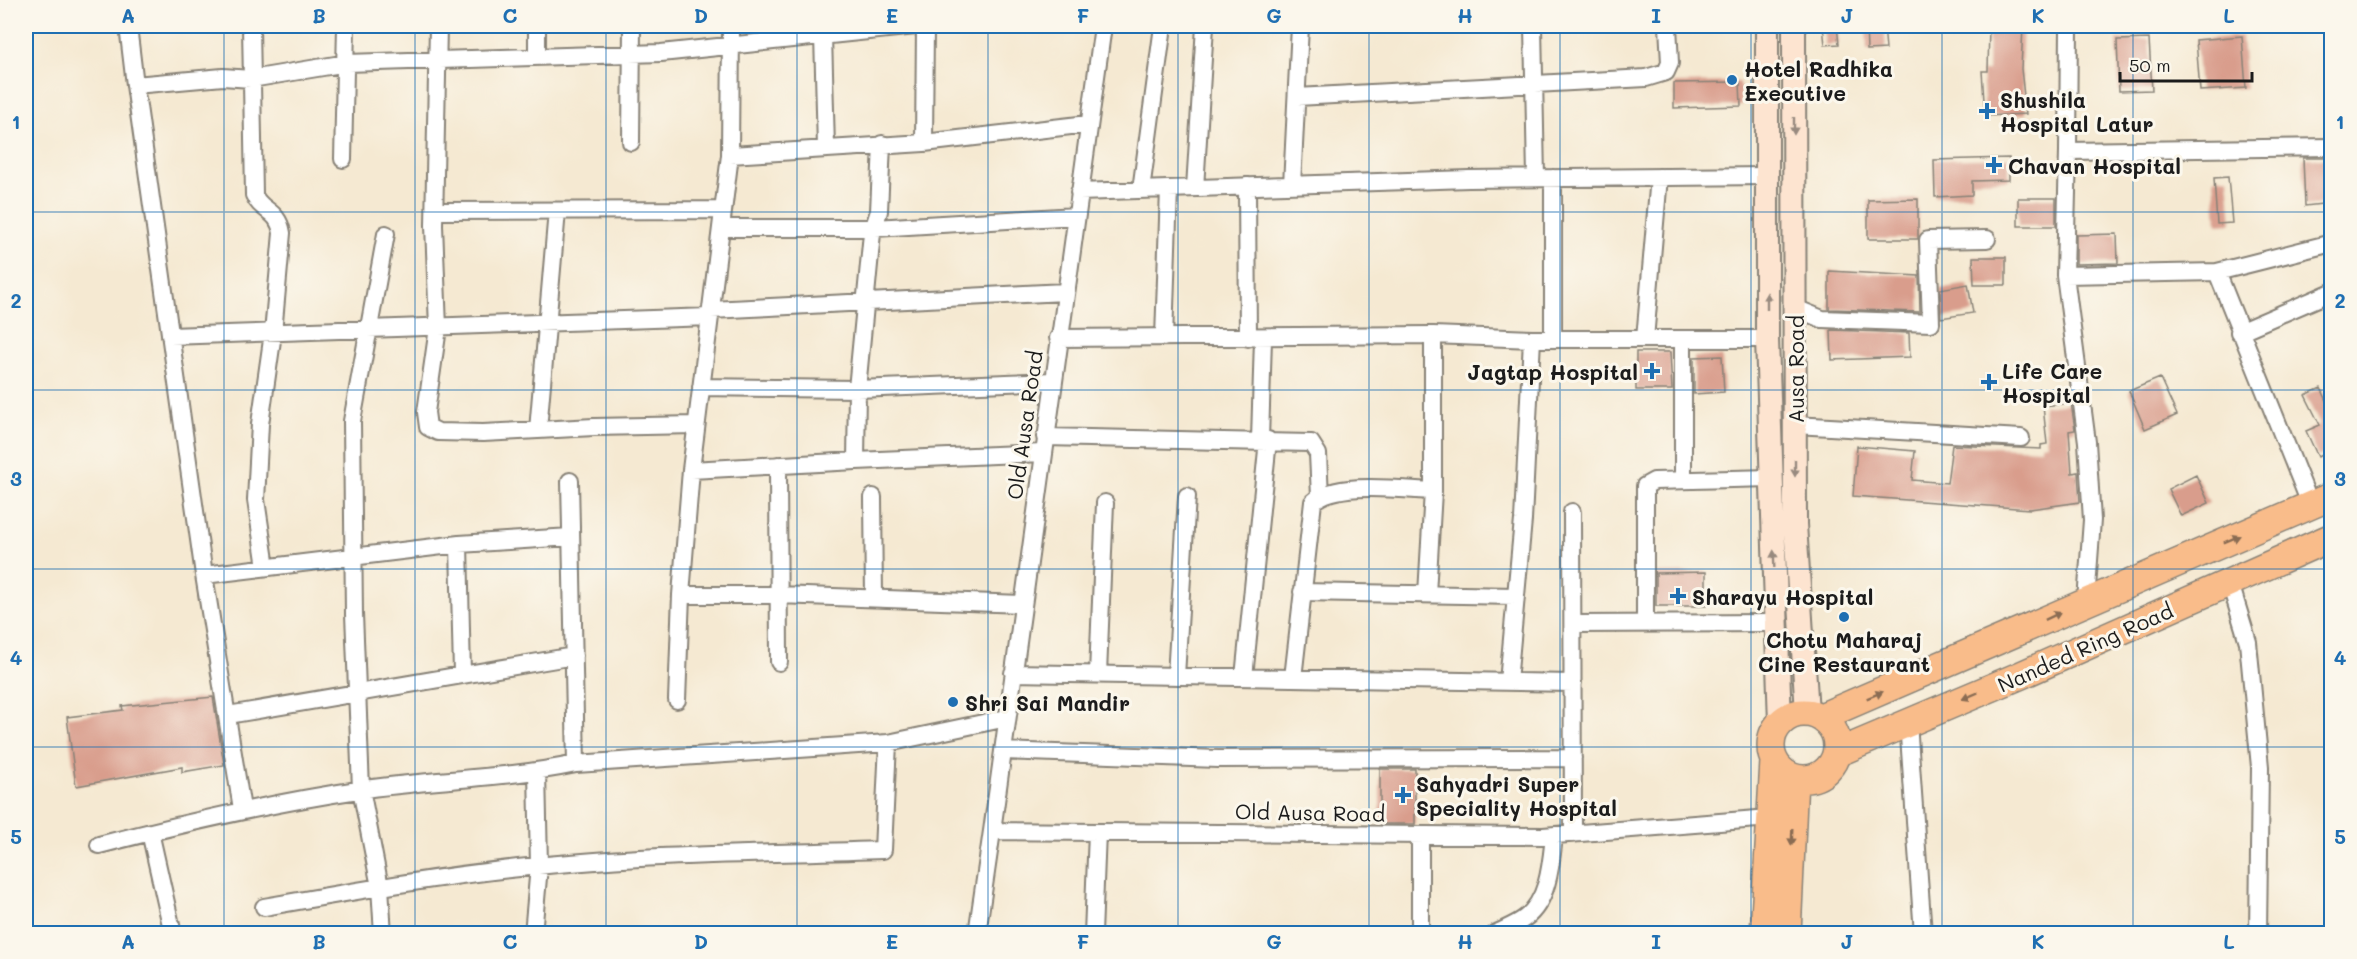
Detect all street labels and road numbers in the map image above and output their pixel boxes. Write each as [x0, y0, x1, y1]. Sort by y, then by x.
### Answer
street label: Ausa Road [1782, 315, 1809, 423]
street label: Old Ausa Road [1000, 349, 1048, 501]
street label: Nanded Ring Road [1993, 596, 2177, 698]
street label: Old Ausa Road [1235, 797, 1385, 827]

